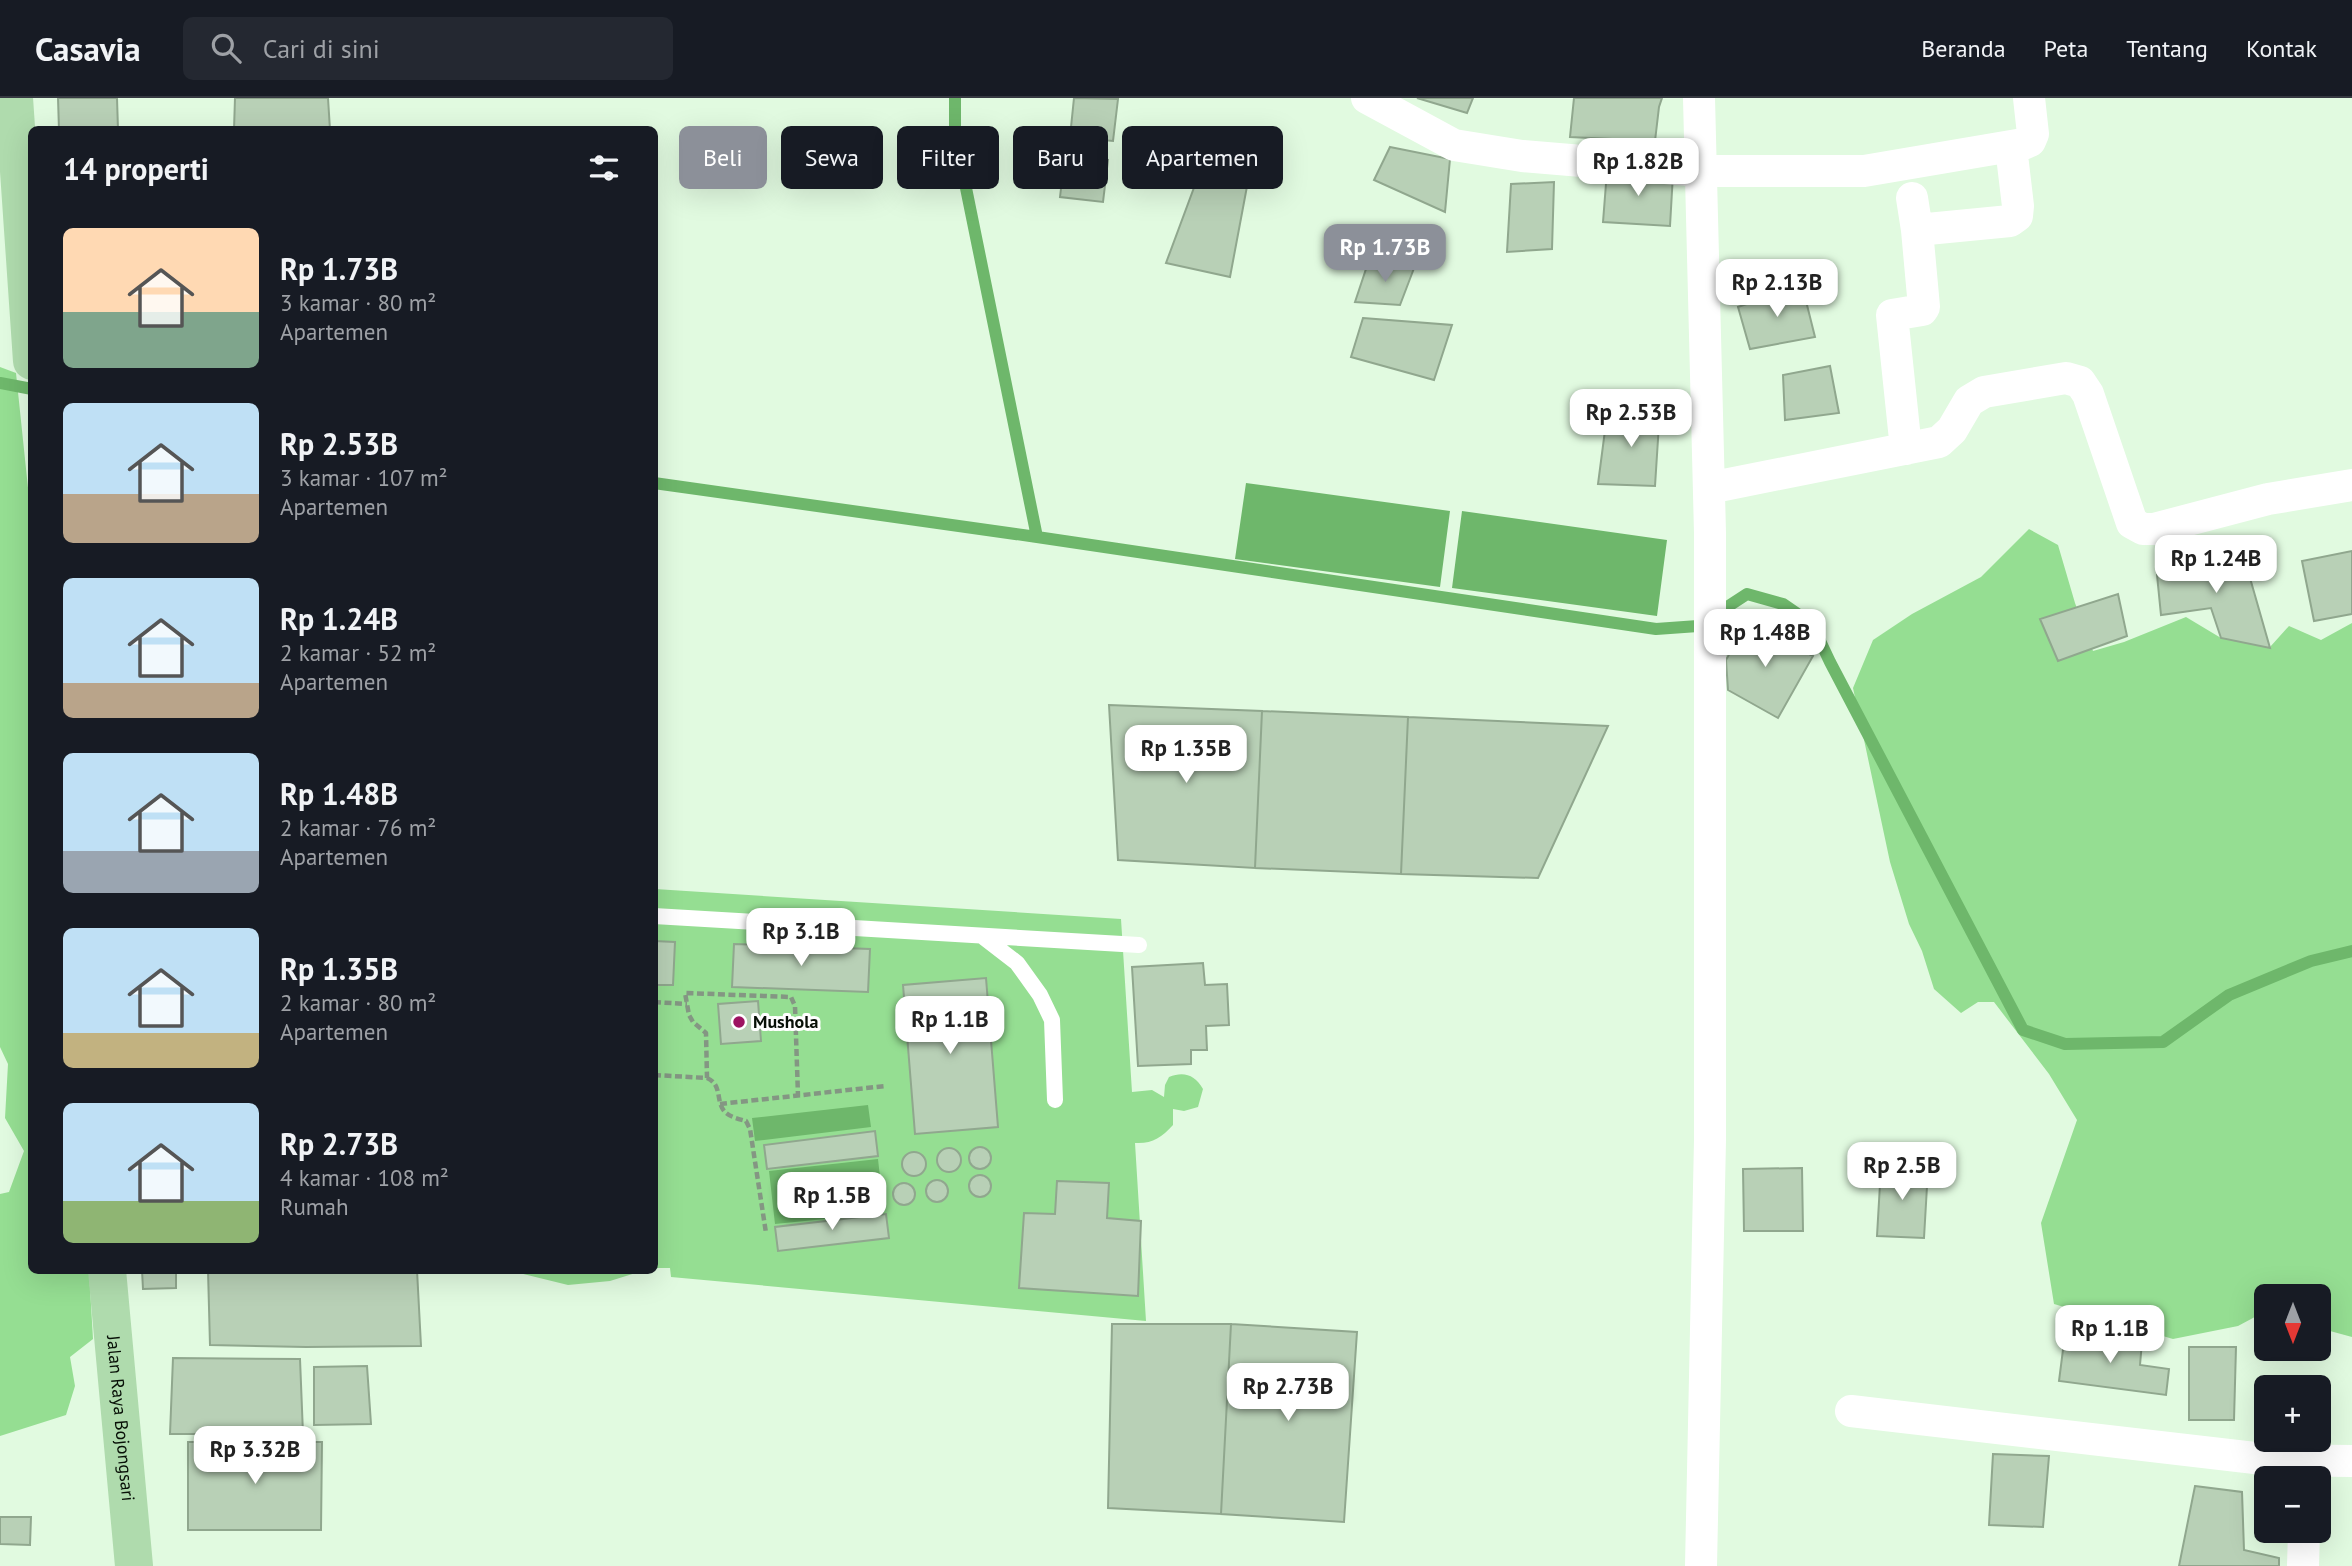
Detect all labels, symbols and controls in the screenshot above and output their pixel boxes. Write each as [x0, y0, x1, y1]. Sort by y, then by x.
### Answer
search box [183, 17, 673, 80]
text: Casavia [35, 27, 141, 70]
icon: search [207, 29, 245, 67]
text: Cari di sini [263, 32, 380, 65]
text: Beranda [1921, 33, 2006, 64]
text: Peta [2044, 33, 2088, 64]
text: Tentang [2126, 33, 2208, 64]
text: Kontak [2246, 33, 2317, 64]
chip: Beli [679, 126, 767, 189]
chip: Sewa [781, 126, 883, 189]
chip: Filter [897, 126, 999, 189]
chip: Baru [1013, 126, 1108, 189]
chip: Apartemen [1122, 126, 1283, 189]
pin: Rp 1.82B [1566, 139, 1710, 198]
text: Rp 1.82B [1593, 146, 1683, 175]
text: 14 properti [63, 149, 209, 188]
icon: filters [585, 149, 623, 187]
pin: Rp 1.73B [1313, 225, 1457, 284]
text: Rp 1.73B [1340, 232, 1430, 261]
text: Rp 1.73B [280, 249, 398, 288]
icon: home [119, 256, 203, 340]
pin: Rp 2.13B [1705, 260, 1849, 319]
text: Rp 2.13B [1732, 267, 1822, 296]
text: 3 kamar · 80 m² [280, 288, 436, 317]
text: Apartemen [280, 317, 388, 346]
pin: Rp 2.53B [1559, 390, 1703, 449]
text: Rp 2.53B [1586, 397, 1676, 426]
text: Rp 2.53B [280, 424, 398, 463]
icon: home [119, 431, 203, 515]
text: 3 kamar · 107 m² [280, 463, 448, 492]
text: Apartemen [280, 492, 388, 521]
pin: Rp 1.24B [2144, 536, 2288, 595]
text: Rp 1.24B [2171, 543, 2261, 572]
text: Rp 1.24B [280, 599, 398, 638]
icon: home [119, 606, 203, 690]
pin: Rp 1.48B [1693, 610, 1837, 669]
text: Rp 1.48B [1720, 617, 1810, 646]
text: 2 kamar · 52 m² [280, 638, 436, 667]
text: Apartemen [280, 667, 388, 696]
pin: Rp 1.35B [1114, 726, 1258, 785]
text: Rp 1.35B [1141, 733, 1231, 762]
text: Rp 1.48B [280, 774, 398, 813]
icon: home [119, 781, 203, 865]
text: 2 kamar · 76 m² [280, 813, 436, 842]
text: Apartemen [280, 842, 388, 871]
pin: Rp 3.1B [736, 908, 866, 968]
text: Rp 3.1B [762, 916, 840, 945]
text: Rp 1.35B [280, 949, 398, 988]
icon: home [119, 956, 203, 1040]
text: 2 kamar · 80 m² [280, 988, 436, 1017]
pin: Rp 1.1B [885, 996, 1015, 1056]
text: Rp 1.1B [911, 1004, 989, 1033]
place label: Mushola [753, 1010, 818, 1033]
marker: Mushola [731, 1014, 747, 1030]
text: Apartemen [280, 1017, 388, 1046]
text: Rp 2.73B [280, 1124, 398, 1163]
icon: home [119, 1131, 203, 1215]
pin: Rp 2.5B [1837, 1142, 1967, 1202]
text: Rp 2.5B [1863, 1150, 1941, 1179]
text: 4 kamar · 108 m² [280, 1163, 449, 1192]
pin: Rp 1.5B [767, 1172, 897, 1232]
text: Rp 1.5B [793, 1180, 871, 1209]
text: Rumah [280, 1192, 349, 1221]
north arrow [2254, 1284, 2331, 1362]
map controls [2254, 1284, 2331, 1543]
pin: Rp 1.1B [2045, 1306, 2175, 1365]
text: Rp 1.1B [2071, 1313, 2149, 1342]
street label: Jalan Raya Bojongsari [102, 1333, 140, 1502]
pin: Rp 2.73B [1216, 1364, 1360, 1423]
text: Rp 2.73B [1243, 1371, 1333, 1400]
button: + [2254, 1375, 2331, 1452]
pin: Rp 3.32B [183, 1426, 327, 1486]
text: Rp 3.32B [210, 1434, 300, 1463]
button: − [2254, 1466, 2331, 1543]

